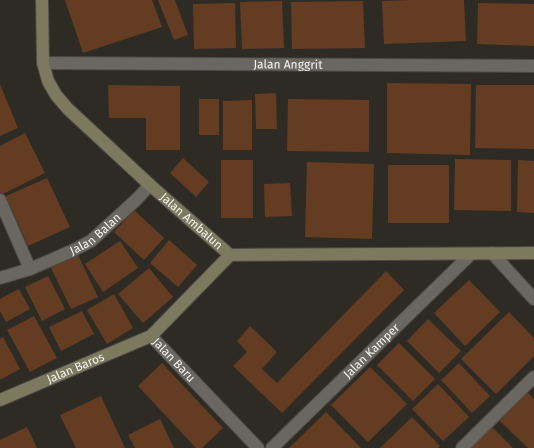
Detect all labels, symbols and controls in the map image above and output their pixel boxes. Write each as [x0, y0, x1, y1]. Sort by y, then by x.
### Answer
street label: Jalan Anggrit [253, 57, 323, 72]
street label: Jalan Ambalun [157, 190, 226, 252]
street label: Jalan Balan [68, 210, 124, 258]
street label: Jalan Kamper [341, 320, 403, 381]
street label: Jalan Baru [149, 335, 198, 385]
street label: Jalan Baros [45, 349, 107, 386]

